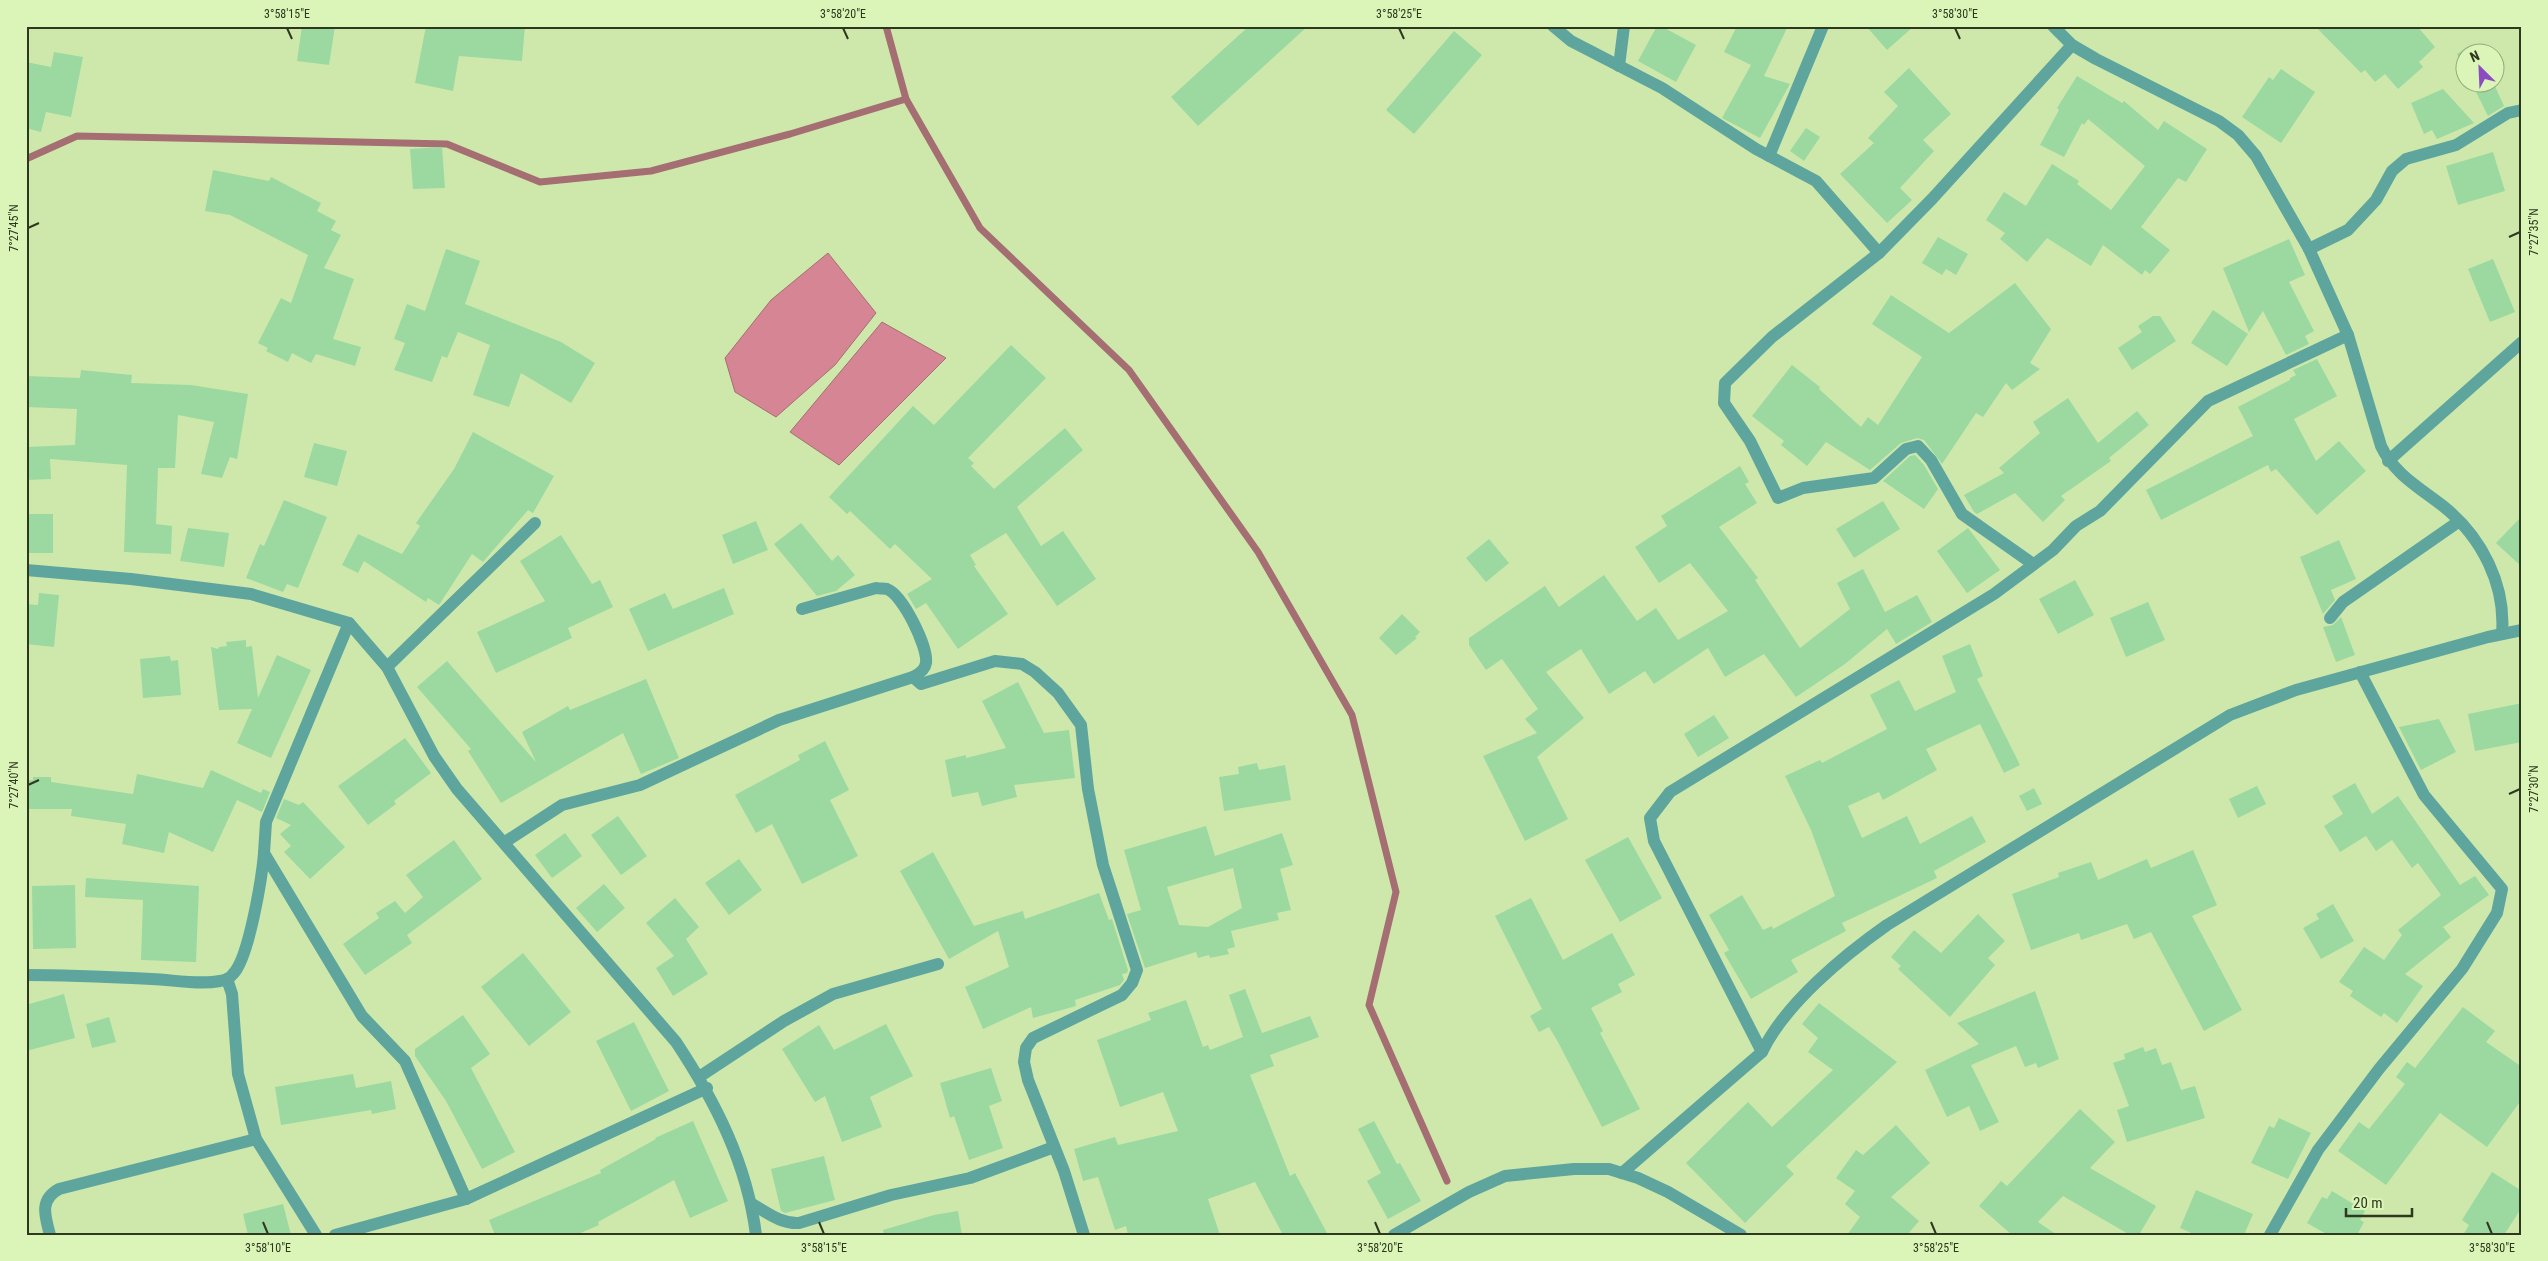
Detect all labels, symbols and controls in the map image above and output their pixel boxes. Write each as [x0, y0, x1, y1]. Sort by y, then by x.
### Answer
text: 3°58'15"E [264, 7, 310, 21]
text: 3°58'20"E [820, 7, 866, 21]
text: 3°58'25"E [1376, 7, 1422, 21]
text: 3°58'30"E [1932, 7, 1978, 21]
north arrow [2456, 42, 2506, 92]
text: N [2468, 47, 2482, 65]
text: 7°27'45"N [7, 204, 21, 252]
text: 7°27'35"N [2527, 208, 2541, 256]
text: 7°27'40"N [7, 761, 21, 809]
text: 7°27'30"N [2527, 765, 2541, 813]
scale bar [2346, 1186, 2412, 1218]
text: 20 m [2353, 1194, 2383, 1212]
text: 3°58'10"E [245, 1241, 291, 1255]
text: 3°58'15"E [801, 1241, 847, 1255]
text: 3°58'20"E [1357, 1241, 1403, 1255]
text: 3°58'25"E [1913, 1241, 1959, 1255]
text: 3°58'30"E [2469, 1241, 2515, 1255]

